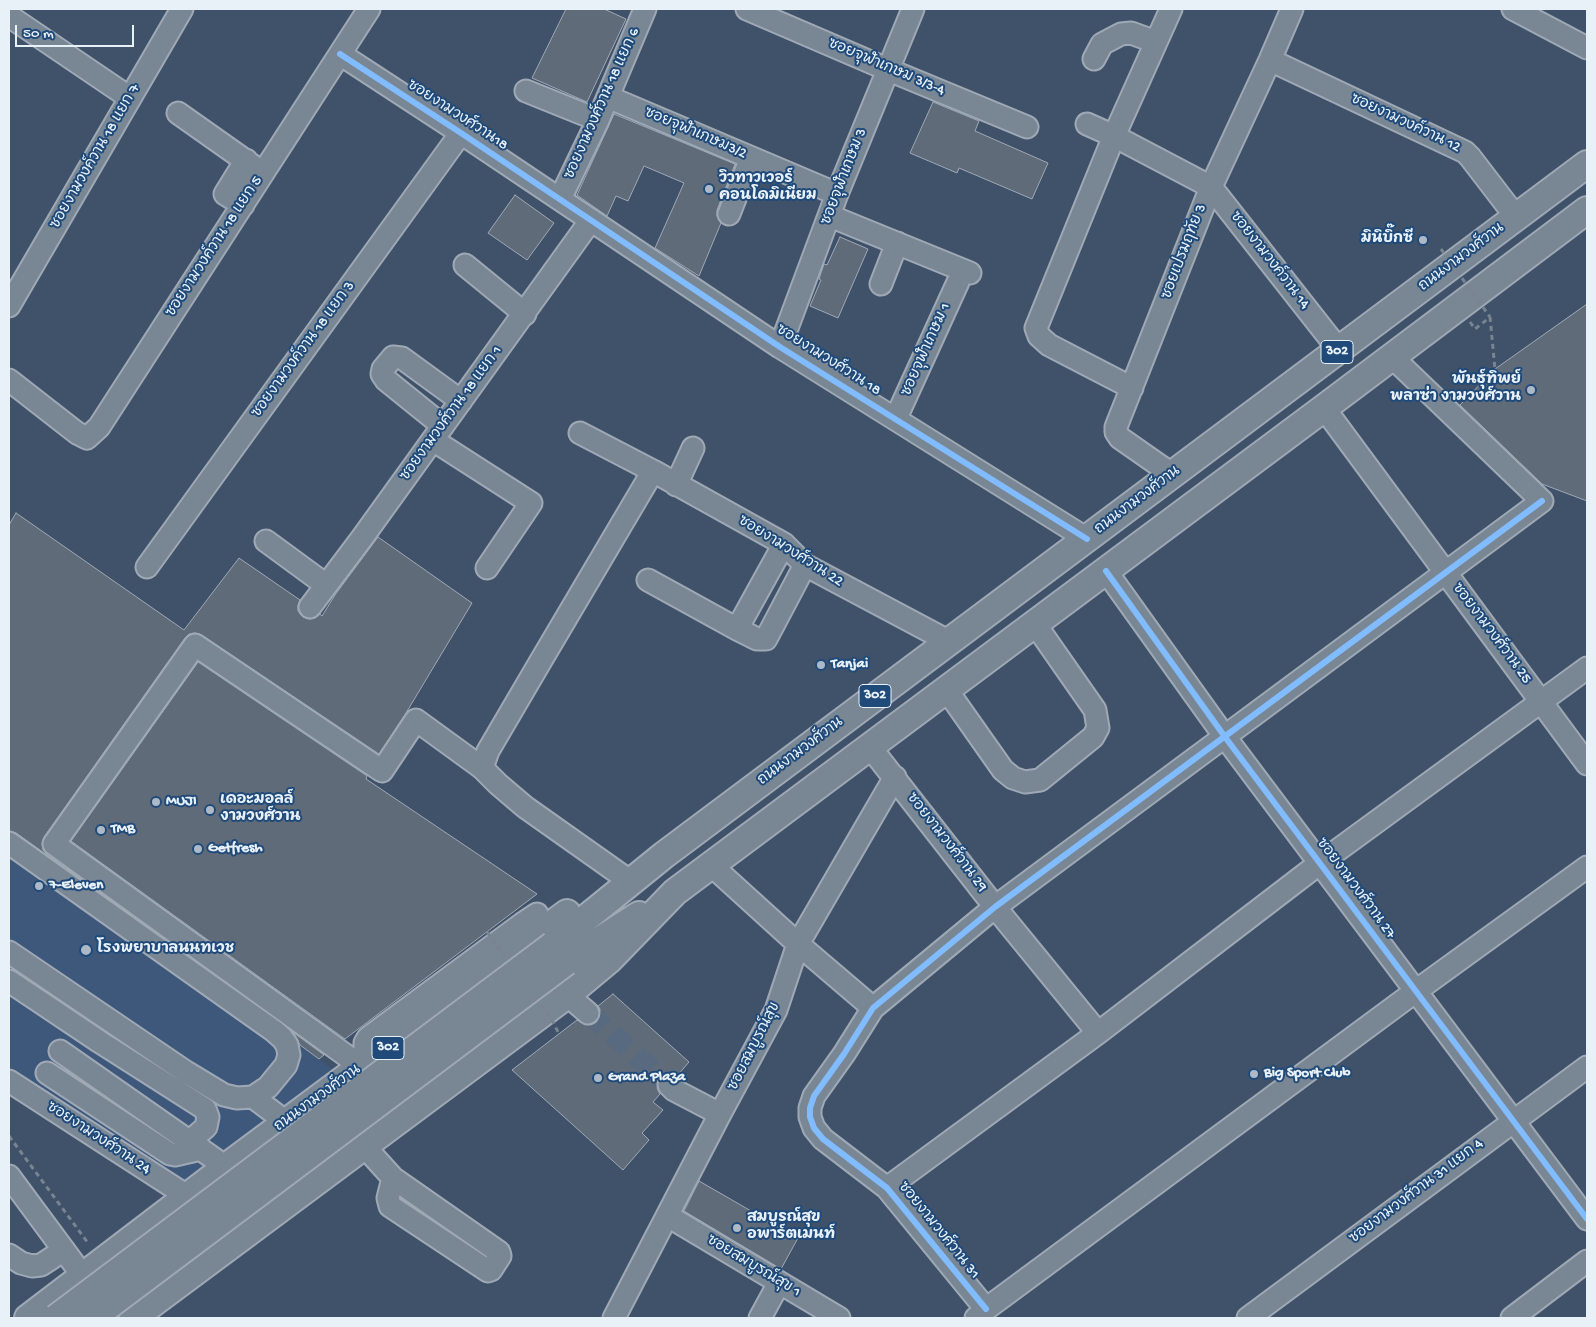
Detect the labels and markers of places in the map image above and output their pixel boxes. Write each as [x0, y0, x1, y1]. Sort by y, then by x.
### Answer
place label: วิวทาวเวอร์ คอนโดมิเนียม [719, 171, 817, 206]
marker: วิวทาวเวอร์ คอนโดมิเนียม [703, 183, 715, 195]
place label: มินิบิ๊กซี [1361, 231, 1413, 249]
marker: มินิบิ๊กซี [1417, 234, 1429, 246]
place label: พันธุ์ทิพย์ พลาซ่า งามวงศ์วาน [1390, 372, 1521, 407]
marker: พันธุ์ทิพย์ พลาซ่า งามวงศ์วาน [1525, 384, 1537, 396]
place label: Tanjai [831, 656, 868, 674]
marker: Tanjai [815, 659, 827, 671]
place label: เดอะมอลล์ งามวงศ์วาน [220, 792, 301, 827]
place label: MUJI [166, 793, 197, 811]
marker: MUJI [150, 796, 162, 808]
marker: เดอะมอลล์ งามวงศ์วาน [204, 804, 216, 816]
place label: TMB [111, 821, 135, 839]
marker: TMB [95, 824, 107, 836]
place label: Getfresh [208, 840, 263, 858]
marker: Getfresh [192, 843, 204, 855]
place label: 7-Eleven [49, 877, 103, 895]
marker: 7-Eleven [33, 880, 45, 892]
place label: โรงพยาบาลนนทเวช [97, 941, 234, 959]
marker: โรงพยาบาลนนทเวช [79, 943, 93, 957]
place label: Big Sport Club [1264, 1065, 1351, 1083]
marker: Big Sport Club [1248, 1068, 1260, 1080]
place label: Grand Plaza [608, 1069, 685, 1087]
marker: Grand Plaza [592, 1072, 604, 1084]
place label: สมบูรณ์สุข อพาร์ตเมนท์ [747, 1210, 835, 1245]
marker: สมบูรณ์สุข อพาร์ตเมนท์ [731, 1222, 743, 1234]

